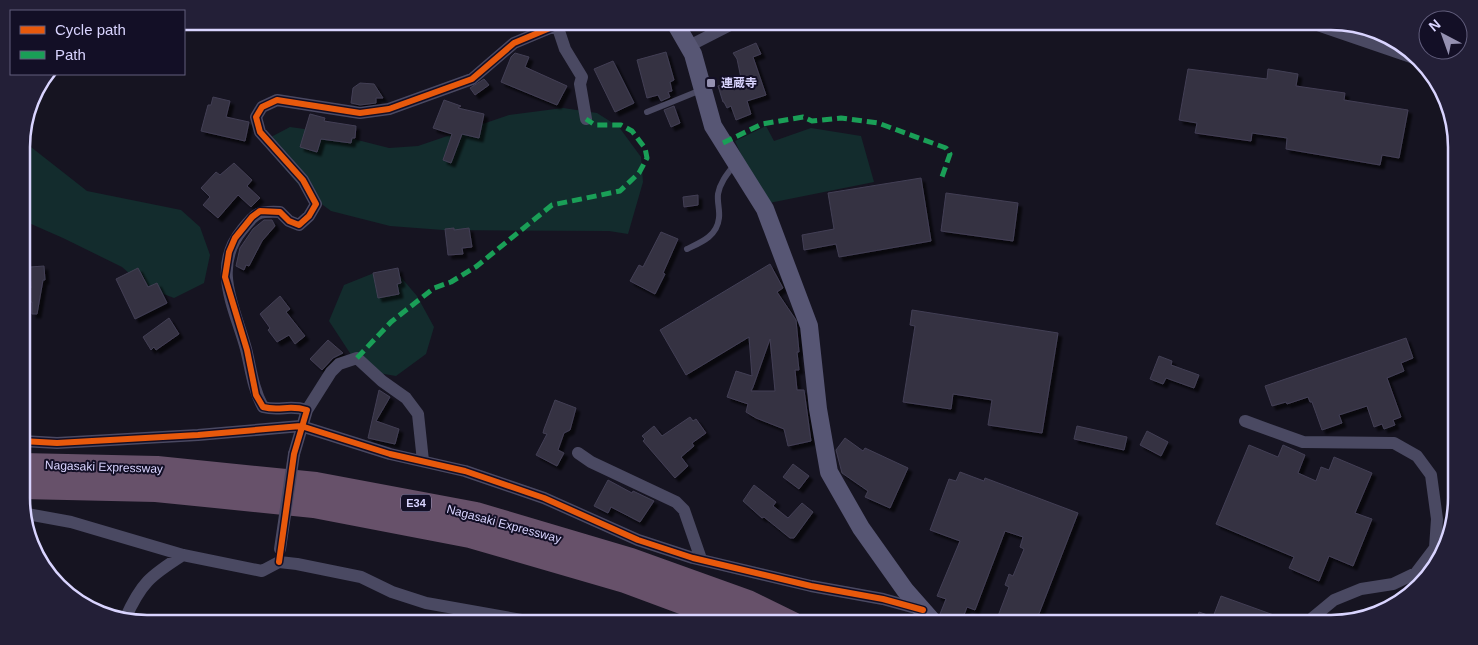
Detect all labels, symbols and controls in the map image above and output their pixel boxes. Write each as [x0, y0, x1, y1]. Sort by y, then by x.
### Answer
legend [10, 10, 185, 75]
north arrow [1418, 10, 1468, 60]
text: N [1425, 16, 1444, 35]
text: Cycle path [55, 21, 126, 38]
text: Path [55, 46, 86, 63]
place label: 連蔵寺 [721, 76, 757, 90]
marker: 連蔵寺 [705, 77, 717, 89]
street label: Nagasaki Expressway [45, 458, 163, 476]
road number: E34 [401, 494, 431, 512]
street label: Nagasaki Expressway [445, 502, 563, 546]

